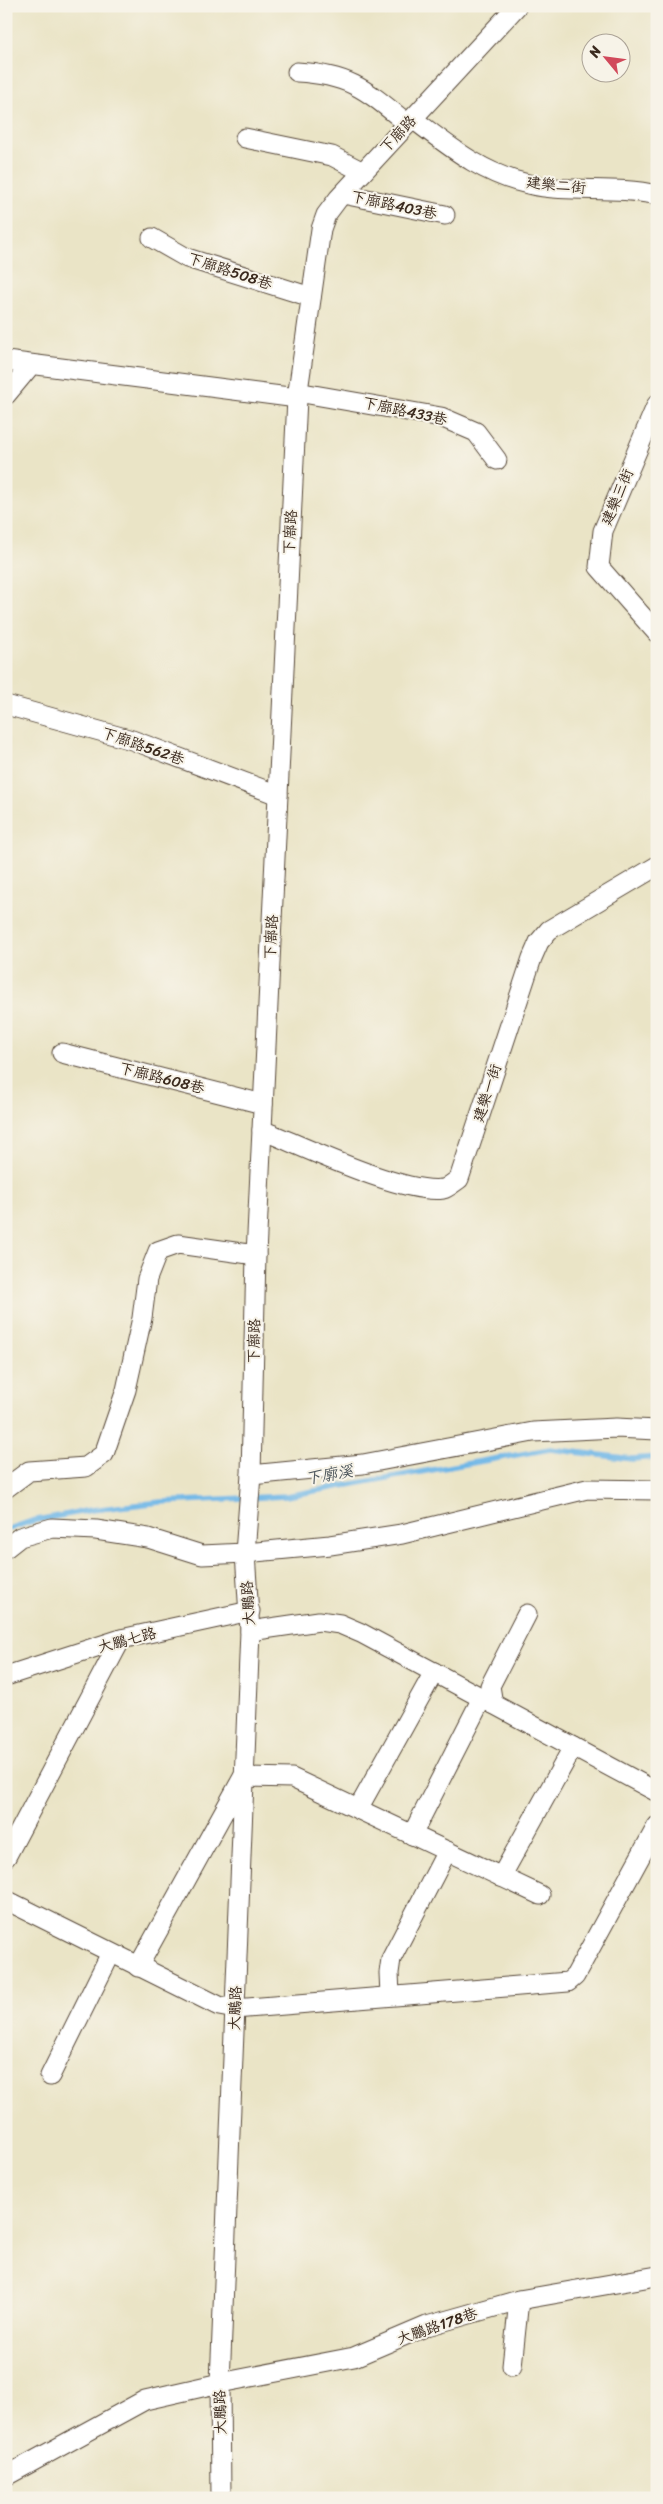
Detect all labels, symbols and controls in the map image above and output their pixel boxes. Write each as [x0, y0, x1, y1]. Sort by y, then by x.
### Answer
north arrow [580, 32, 630, 82]
text: N [581, 41, 608, 63]
street label: 下廍路 [373, 109, 423, 159]
street label: 建樂二街 [525, 169, 587, 201]
street label: 下廍路403巷 [349, 183, 439, 227]
street label: 下廍路508巷 [184, 245, 276, 297]
street label: 下廍路433巷 [360, 389, 450, 433]
street label: 建樂三街 [593, 464, 641, 530]
street label: 下廍路 [276, 509, 304, 555]
street label: 下廍路562巷 [98, 720, 188, 772]
street label: 下廍路 [257, 914, 285, 960]
street label: 下廍路608巷 [117, 1055, 207, 1101]
street label: 建樂一街 [465, 1060, 509, 1126]
street label: 下廍路 [241, 1318, 267, 1364]
water label: 下廓溪 [303, 1456, 356, 1493]
street label: 大鵬路 [234, 1580, 262, 1626]
street label: 大鵬七路 [95, 1620, 159, 1660]
street label: 大鵬路 [221, 1985, 249, 2031]
street label: 大鵬路178巷 [393, 2300, 481, 2352]
street label: 大鵬路 [207, 2389, 233, 2435]

